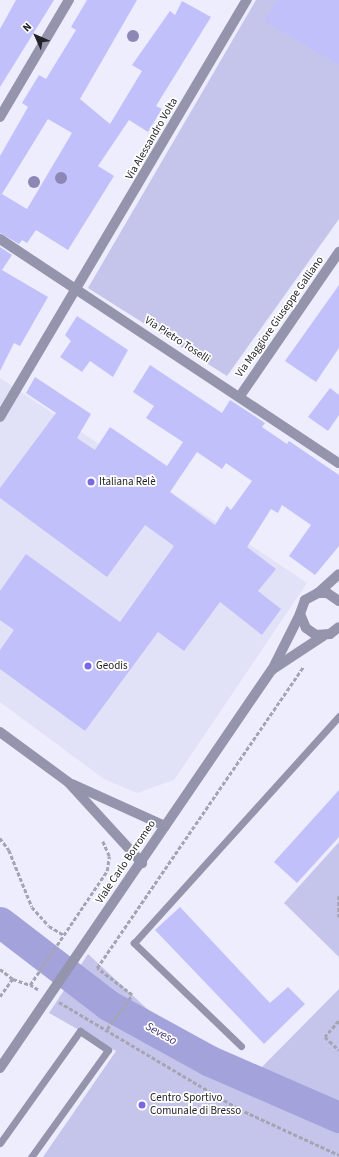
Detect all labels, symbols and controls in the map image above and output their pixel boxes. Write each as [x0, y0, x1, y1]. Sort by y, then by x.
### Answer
north arrow [16, 16, 56, 56]
text: N [19, 19, 35, 35]
street label: Via Alessandro Volta [123, 96, 181, 182]
street label: Via Maggiore Giuseppe Galliano [233, 254, 327, 380]
street label: Via Pietro Toselli [142, 314, 212, 366]
place label: Italiana Relè [99, 475, 156, 489]
marker: Italiana Relè [86, 477, 96, 487]
place label: Geodis [96, 659, 128, 673]
marker: Geodis [83, 661, 93, 671]
street label: Viale Carlo Borromeo [93, 818, 159, 906]
water label: Seveso [143, 1020, 179, 1048]
place label: Centro Sportivo Comunale di Bresso [150, 1092, 241, 1118]
marker: Centro Sportivo Comunale di Bresso [137, 1100, 147, 1110]

